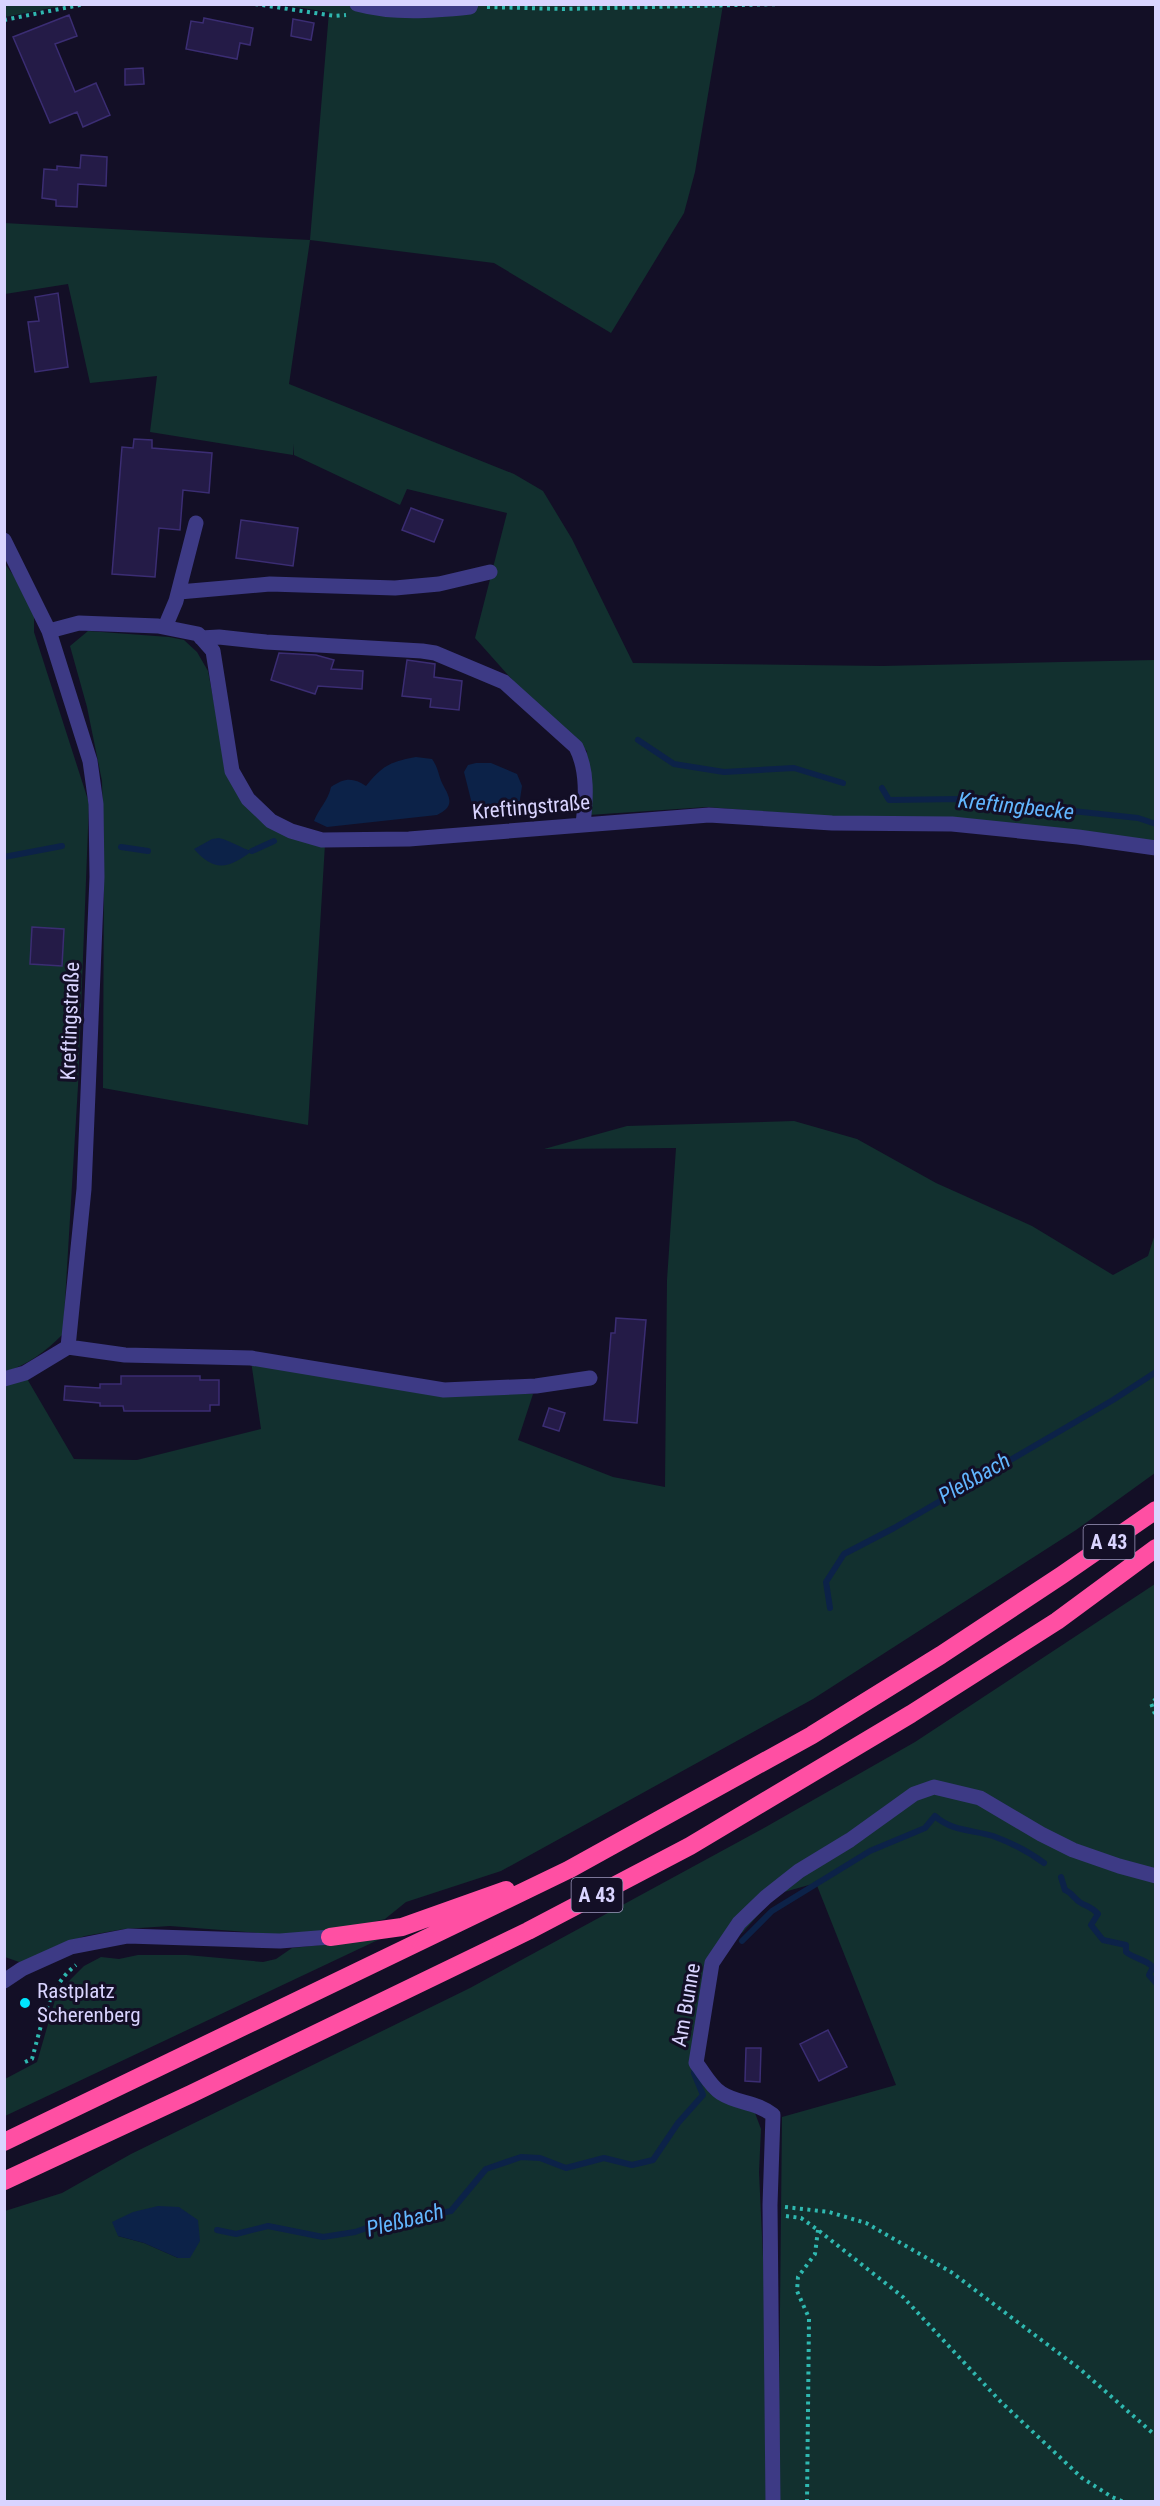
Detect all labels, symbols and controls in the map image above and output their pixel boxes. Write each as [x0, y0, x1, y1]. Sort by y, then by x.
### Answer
water label: Kreftingbecke [957, 787, 1075, 825]
street label: Kreftingstraße [471, 790, 591, 824]
street label: Kreftingstraße [56, 961, 84, 1081]
water label: Pleßbach [934, 1447, 1014, 1509]
road number: A 43 [1084, 1525, 1134, 1559]
road number: A 43 [572, 1878, 622, 1912]
street label: Am Bunne [667, 1961, 705, 2049]
place label: Rastplatz Scherenberg [37, 1979, 141, 2027]
marker: Rastplatz Scherenberg [18, 1996, 32, 2010]
water label: Pleßbach [364, 2198, 446, 2242]

